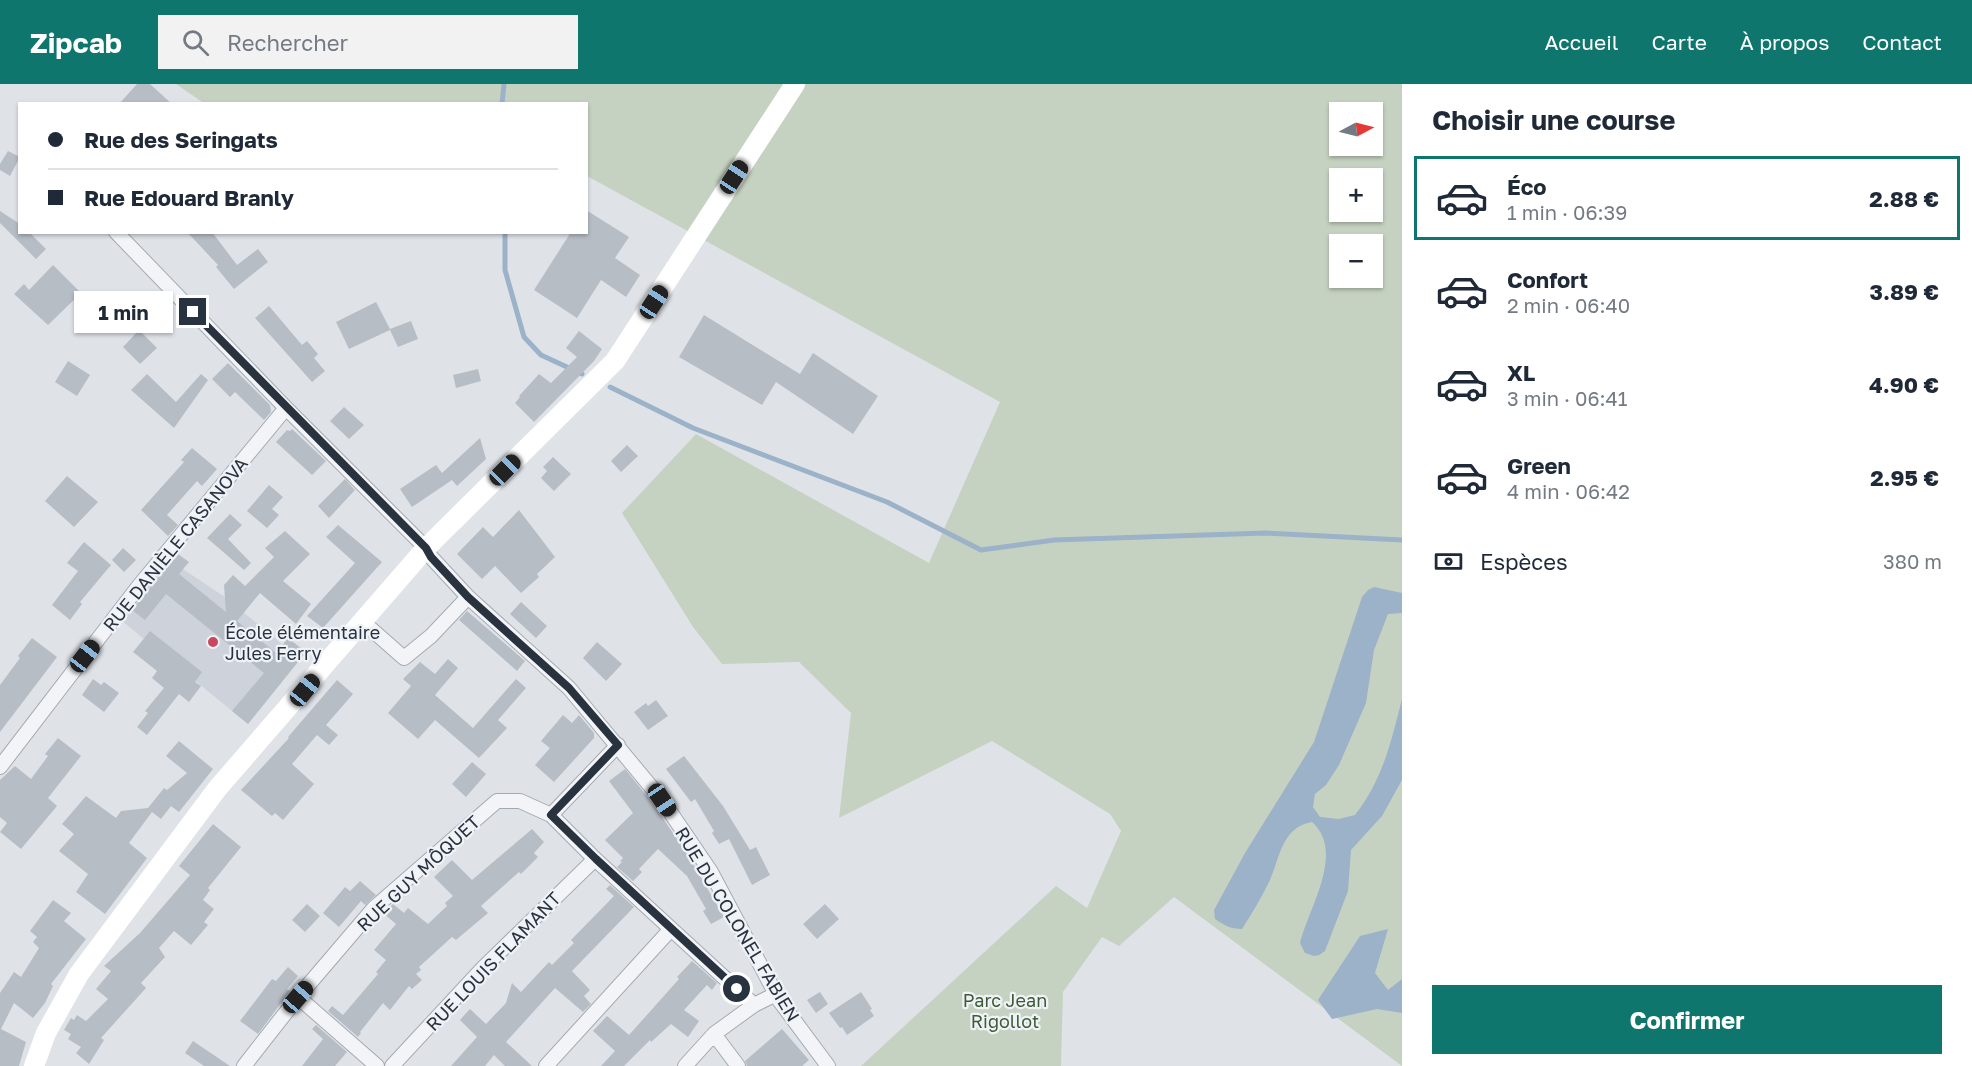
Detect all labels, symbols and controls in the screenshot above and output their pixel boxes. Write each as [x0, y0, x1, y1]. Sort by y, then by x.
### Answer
search box [158, 15, 578, 69]
text: Zipcab [30, 26, 122, 59]
icon: search [179, 26, 212, 59]
text: Rechercher [227, 29, 348, 56]
text: Accueil [1545, 29, 1618, 55]
text: Carte [1651, 29, 1707, 55]
text: À propos [1740, 29, 1829, 55]
text: Contact [1862, 29, 1942, 55]
north arrow [1329, 102, 1383, 156]
map controls [1329, 102, 1383, 288]
text: Choisir une course [1432, 104, 1675, 136]
text: Rue des Seringats [84, 126, 278, 153]
car [717, 157, 751, 197]
button: + [1329, 168, 1383, 222]
icon: car [1435, 171, 1489, 225]
text: Éco [1507, 173, 1546, 200]
text: Rue Edouard Branly [84, 184, 294, 211]
text: 2.88 € [1869, 185, 1939, 212]
text: 1 min · 06:39 [1507, 200, 1627, 224]
button: − [1329, 234, 1383, 288]
icon: car [1435, 264, 1489, 318]
text: Confort [1507, 266, 1588, 293]
text: 3.89 € [1869, 278, 1939, 305]
car [637, 282, 671, 322]
callout: 1 min [73, 291, 172, 333]
text: 2 min · 06:40 [1507, 293, 1630, 317]
route end [179, 298, 206, 325]
text: 1 min [98, 300, 149, 324]
icon: car [1435, 357, 1489, 411]
text: XL [1507, 359, 1535, 386]
text: 4.90 € [1869, 371, 1939, 398]
text: 3 min · 06:41 [1507, 386, 1627, 410]
icon: car [1435, 450, 1489, 504]
car [486, 451, 524, 489]
text: Green [1507, 452, 1571, 479]
street label: RUE DANIÈLE CASANOVA [98, 453, 252, 635]
text: 2.95 € [1870, 464, 1939, 491]
text: 4 min · 06:42 [1507, 479, 1630, 503]
icon: cash [1432, 545, 1465, 578]
text: Espèces [1480, 548, 1568, 575]
text: 380 m [1883, 549, 1942, 573]
place label: École élémentaire Jules Ferry [225, 621, 380, 664]
marker: École élémentaire Jules Ferry [206, 635, 220, 649]
car [67, 636, 103, 676]
car [287, 670, 323, 710]
car [644, 780, 680, 820]
street label: RUE GUY MÔQUET [352, 810, 484, 936]
street label: RUE DU COLONEL FABIEN [671, 823, 805, 1025]
street label: RUE LOUIS FLAMANT [421, 887, 565, 1035]
route start [723, 975, 750, 1002]
car [279, 978, 317, 1016]
button: Confirmer [1432, 985, 1942, 1054]
park label: Parc Jean Rigollot [963, 989, 1047, 1032]

